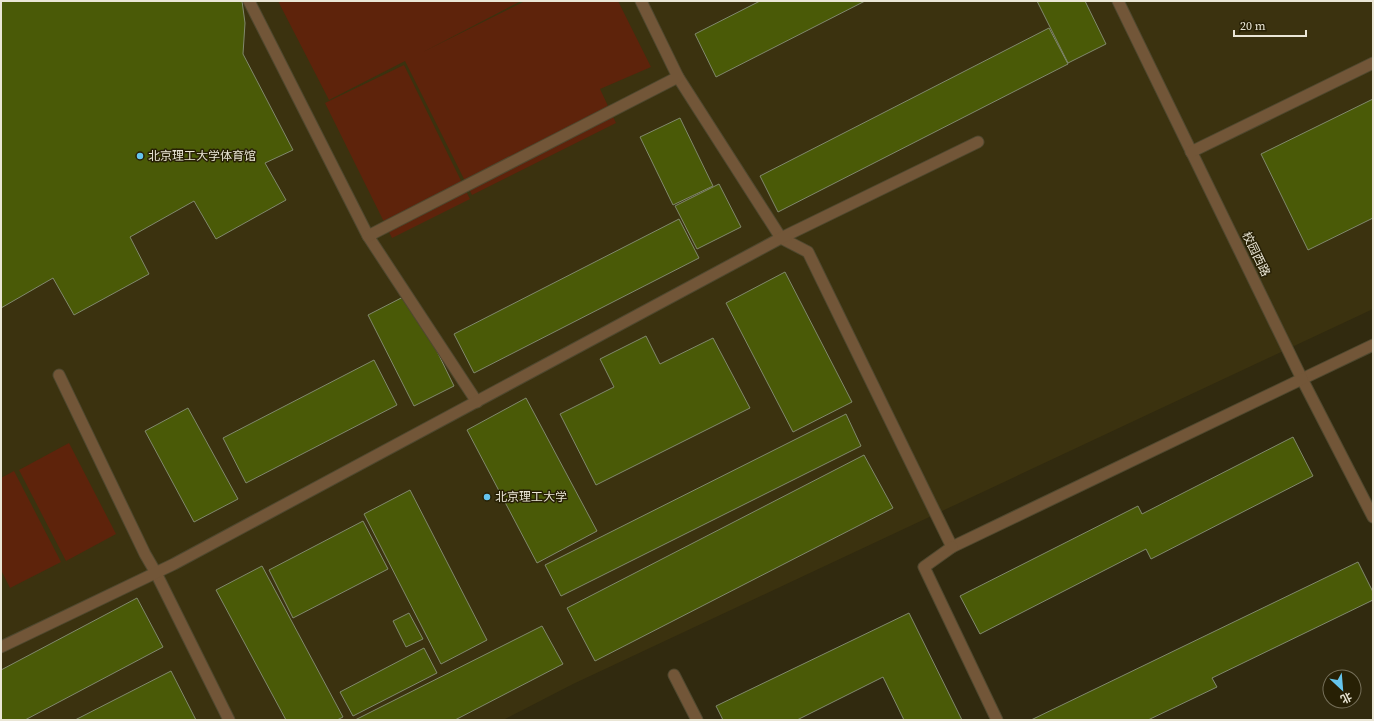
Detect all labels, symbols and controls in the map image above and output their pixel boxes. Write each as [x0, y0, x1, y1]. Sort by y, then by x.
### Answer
scale bar [1234, 12, 1306, 38]
text: 20 m [1240, 18, 1266, 34]
place label: 北京理工大学体育馆 [148, 148, 256, 164]
marker: 北京理工大学体育馆 [135, 151, 145, 161]
street label: 校园西路 [1238, 229, 1274, 279]
place label: 北京理工大学 [495, 489, 567, 505]
marker: 北京理工大学 [482, 492, 492, 502]
north arrow [1322, 669, 1362, 709]
text: 北 [1338, 688, 1354, 707]

